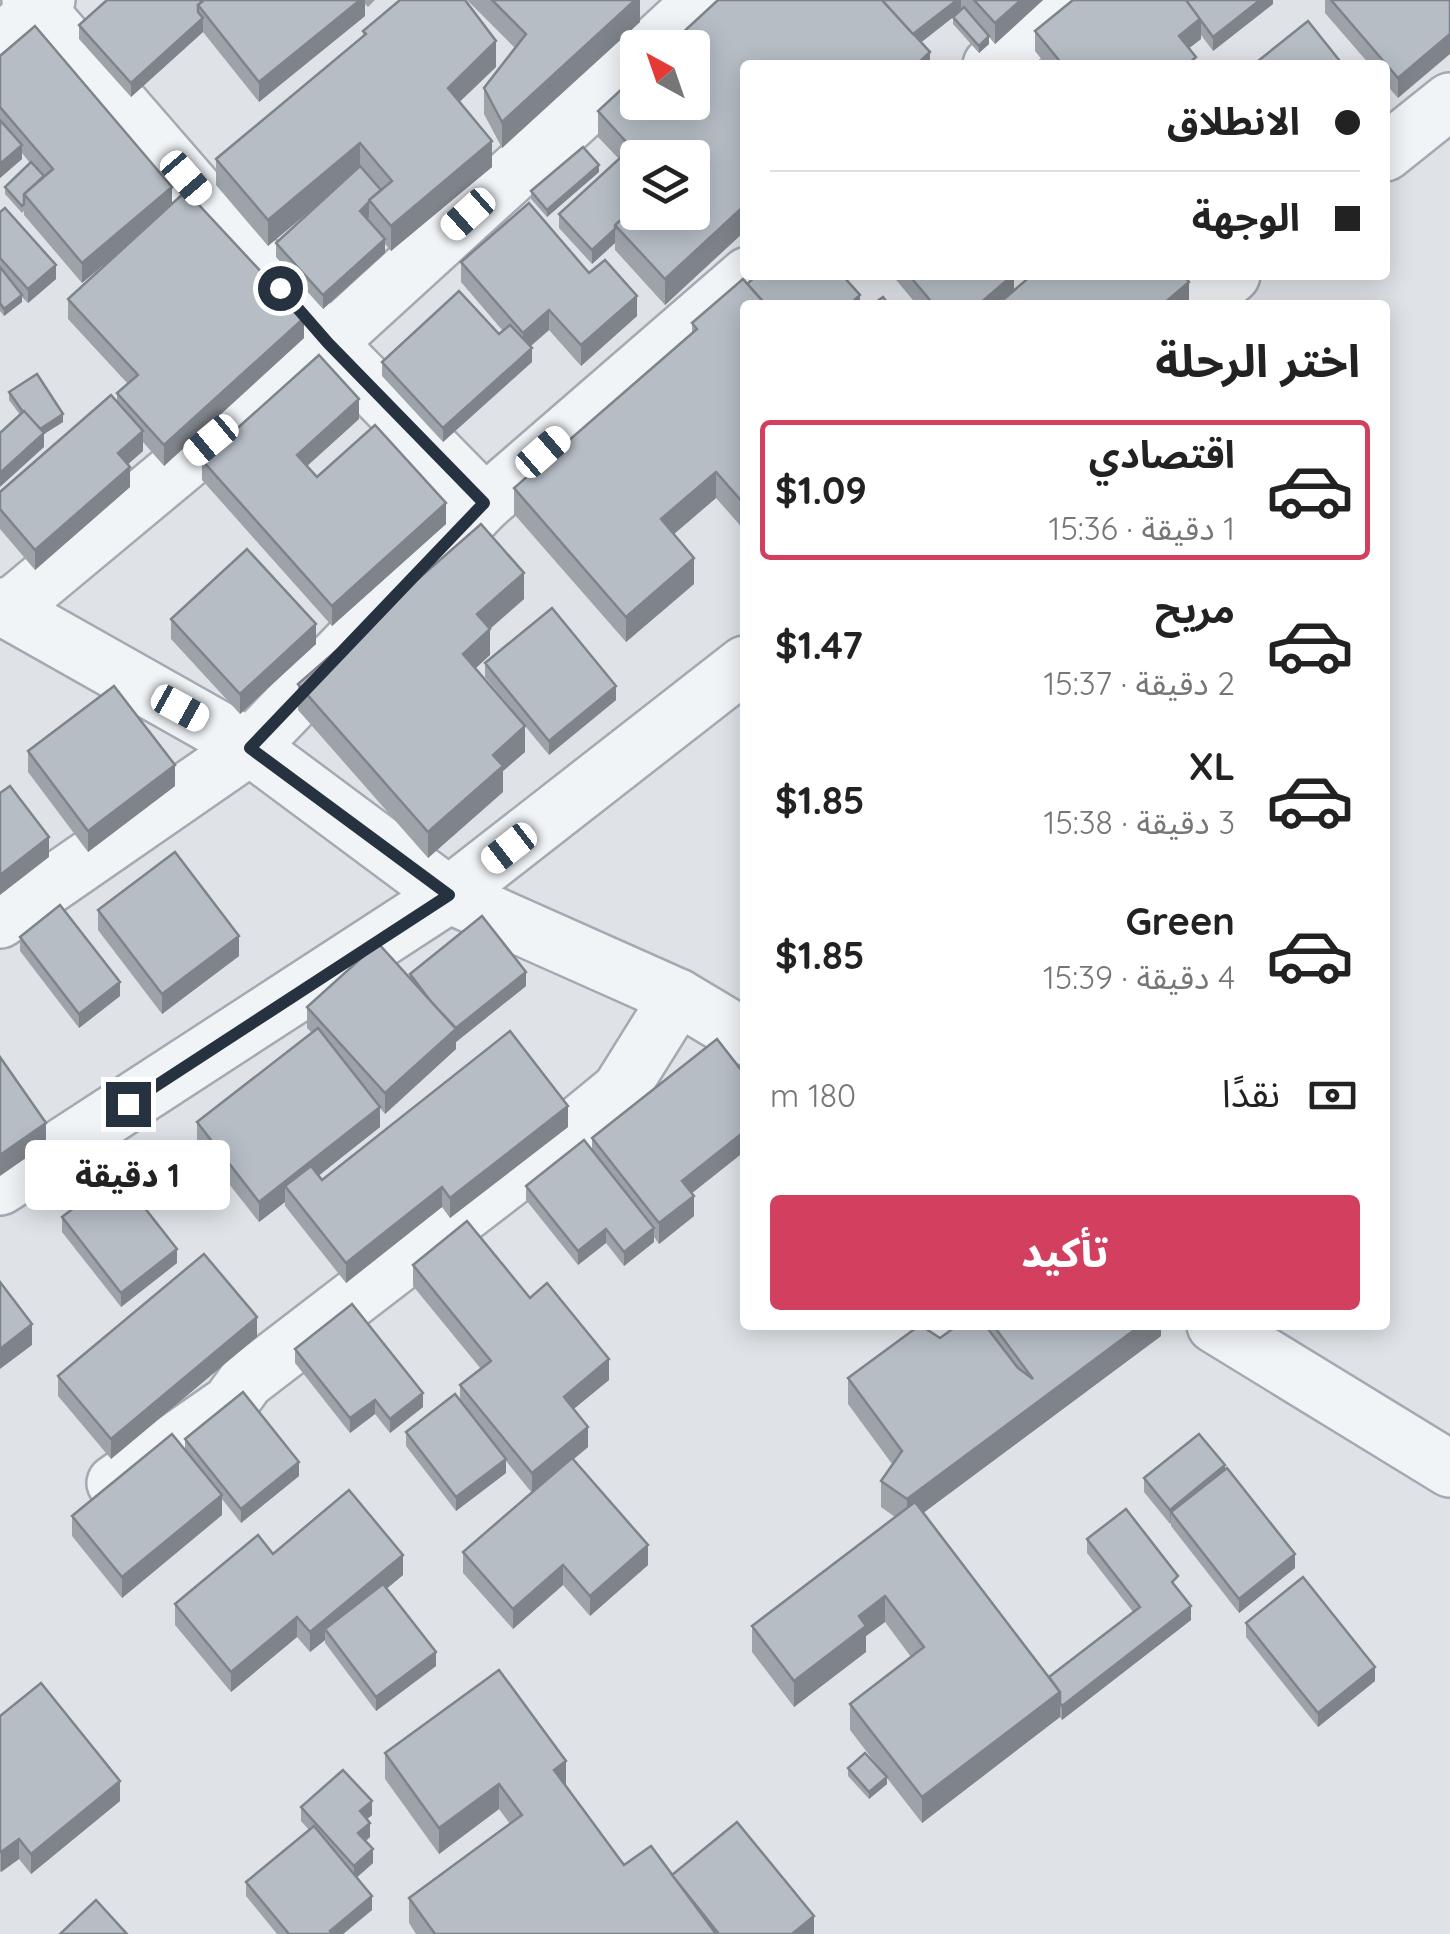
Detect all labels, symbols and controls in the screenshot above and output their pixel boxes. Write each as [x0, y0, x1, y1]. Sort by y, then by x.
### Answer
north arrow [620, 30, 710, 120]
map controls [620, 30, 710, 230]
text: الانطلاق [1167, 97, 1300, 145]
button: layers [620, 140, 710, 230]
car [155, 146, 217, 210]
car [436, 183, 500, 245]
text: الوجهة [1192, 193, 1300, 241]
route start [258, 266, 303, 311]
text: اختر الرحلة [1155, 332, 1360, 388]
car [178, 409, 244, 471]
car [511, 421, 575, 483]
text: اقتصادي [1089, 430, 1235, 478]
icon: car [1265, 445, 1355, 535]
text: $1.09 [775, 466, 867, 514]
text: 1 دقيقة · 15:36 [1049, 508, 1235, 548]
text: مريح [1155, 585, 1235, 633]
icon: car [1265, 600, 1355, 690]
text: $1.47 [775, 621, 863, 669]
text: 2 دقيقة · 15:37 [1043, 663, 1235, 703]
car [146, 680, 214, 736]
text: XL [1189, 742, 1235, 790]
icon: car [1265, 755, 1355, 845]
text: $1.85 [775, 776, 865, 824]
text: 3 دقيقة · 15:38 [1044, 802, 1235, 842]
car [476, 818, 542, 878]
text: Green [1125, 897, 1235, 945]
icon: car [1265, 910, 1355, 1000]
text: $1.85 [775, 931, 865, 979]
text: 4 دقيقة · 15:39 [1043, 957, 1235, 997]
icon: cash [1305, 1068, 1360, 1123]
text: نقدًا [1222, 1069, 1280, 1117]
text: 180 m [770, 1075, 856, 1115]
route end [106, 1082, 151, 1127]
callout: 1 دقيقة [26, 1139, 230, 1209]
text: 1 دقيقة [75, 1155, 180, 1195]
button: تأكيد [770, 1195, 1360, 1310]

